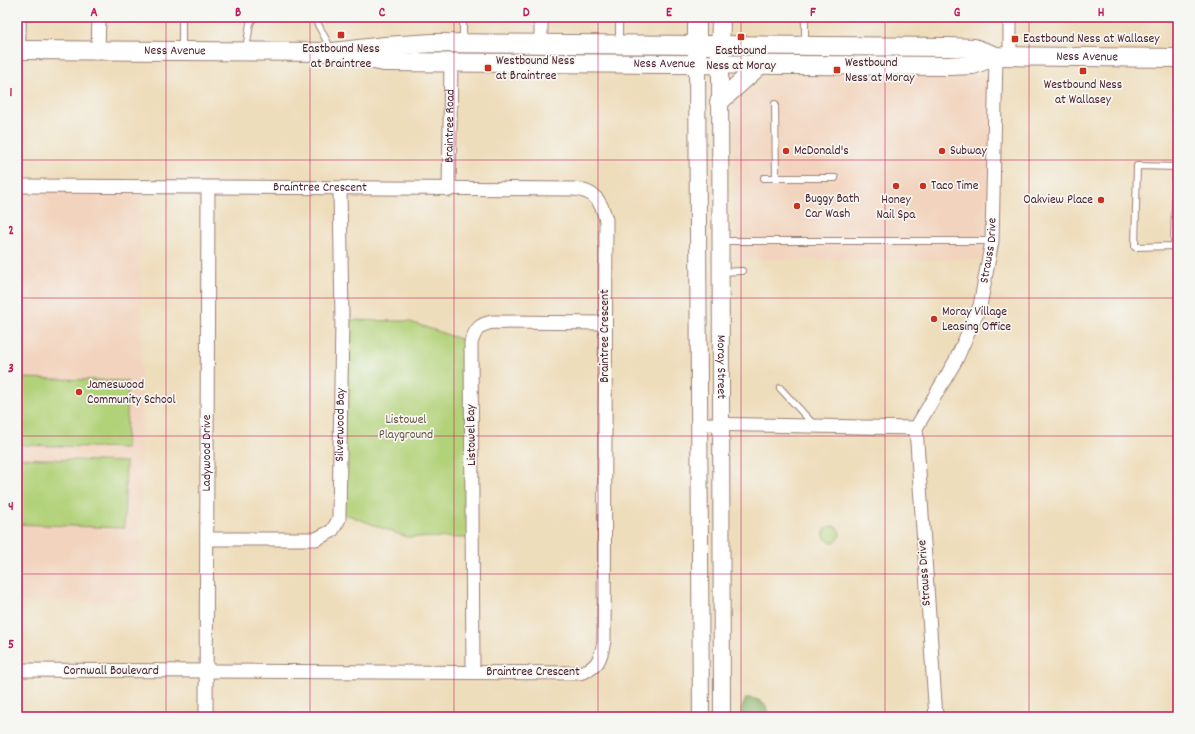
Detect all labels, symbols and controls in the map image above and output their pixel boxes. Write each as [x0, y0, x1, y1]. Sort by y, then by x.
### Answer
text: A [90, 4, 98, 23]
text: B [235, 4, 241, 23]
text: C [379, 4, 386, 23]
text: D [523, 4, 530, 23]
text: E [666, 4, 673, 23]
text: F [810, 4, 816, 23]
text: G [954, 4, 961, 23]
text: H [1098, 4, 1105, 23]
marker: Eastbound Ness at Braintree [336, 30, 346, 40]
place label: Eastbound Ness at Wallasey [1023, 30, 1160, 49]
marker: Eastbound Ness at Moray [736, 32, 746, 42]
marker: Eastbound Ness at Wallasey [1010, 34, 1020, 44]
place label: Eastbound Ness at Braintree [302, 40, 380, 74]
street label: Ness Avenue [144, 41, 206, 61]
place label: Eastbound Ness at Moray [706, 42, 776, 76]
street label: Ness Avenue [1056, 47, 1118, 67]
place label: Westbound Ness at Braintree [496, 52, 575, 86]
street label: Ness Avenue [633, 54, 696, 74]
place label: Westbound Ness at Moray [845, 54, 915, 88]
marker: Westbound Ness at Braintree [483, 63, 493, 73]
marker: Westbound Ness at Moray [832, 65, 842, 75]
marker: Westbound Ness at Wallasey [1078, 66, 1088, 76]
place label: Westbound Ness at Wallasey [1044, 76, 1122, 110]
text: 1 [10, 84, 13, 103]
street label: Braintree Road [440, 89, 460, 163]
place label: McDonald's [794, 142, 849, 161]
place label: Subway [950, 142, 987, 161]
marker: McDonald's [781, 146, 791, 156]
marker: Subway [937, 146, 947, 156]
place label: Taco Time [931, 177, 979, 196]
street label: Braintree Crescent [273, 178, 367, 197]
marker: Honey Nail Spa [891, 181, 901, 191]
marker: Taco Time [918, 181, 928, 191]
place label: Buggy Bath Car Wash [805, 190, 859, 224]
place label: Honey Nail Spa [877, 191, 916, 225]
place label: Oakview Place [1023, 191, 1093, 210]
marker: Oakview Place [1096, 195, 1106, 205]
marker: Buggy Bath Car Wash [792, 201, 802, 211]
street label: Strauss Drive [975, 217, 1002, 285]
text: 2 [8, 222, 14, 241]
street label: Braintree Crescent [596, 289, 615, 383]
place label: Moray Village Leasing Office [942, 303, 1011, 337]
marker: Moray Village Leasing Office [929, 314, 939, 324]
street label: Moray Street [711, 335, 731, 399]
text: 3 [8, 360, 14, 379]
place label: Jameswood Community School [87, 376, 176, 410]
marker: Jameswood Community School [74, 387, 84, 397]
street label: Silverwood Bay [330, 387, 350, 462]
street label: Listowel Bay [462, 403, 482, 466]
park label: Listowel Playground [379, 411, 433, 445]
street label: Ladywood Drive [197, 414, 217, 492]
text: 4 [8, 498, 14, 517]
street label: Strauss Drive [913, 539, 937, 607]
text: 5 [8, 636, 14, 655]
street label: Cornwall Boulevard [63, 662, 159, 681]
street label: Braintree Crescent [486, 663, 580, 682]

